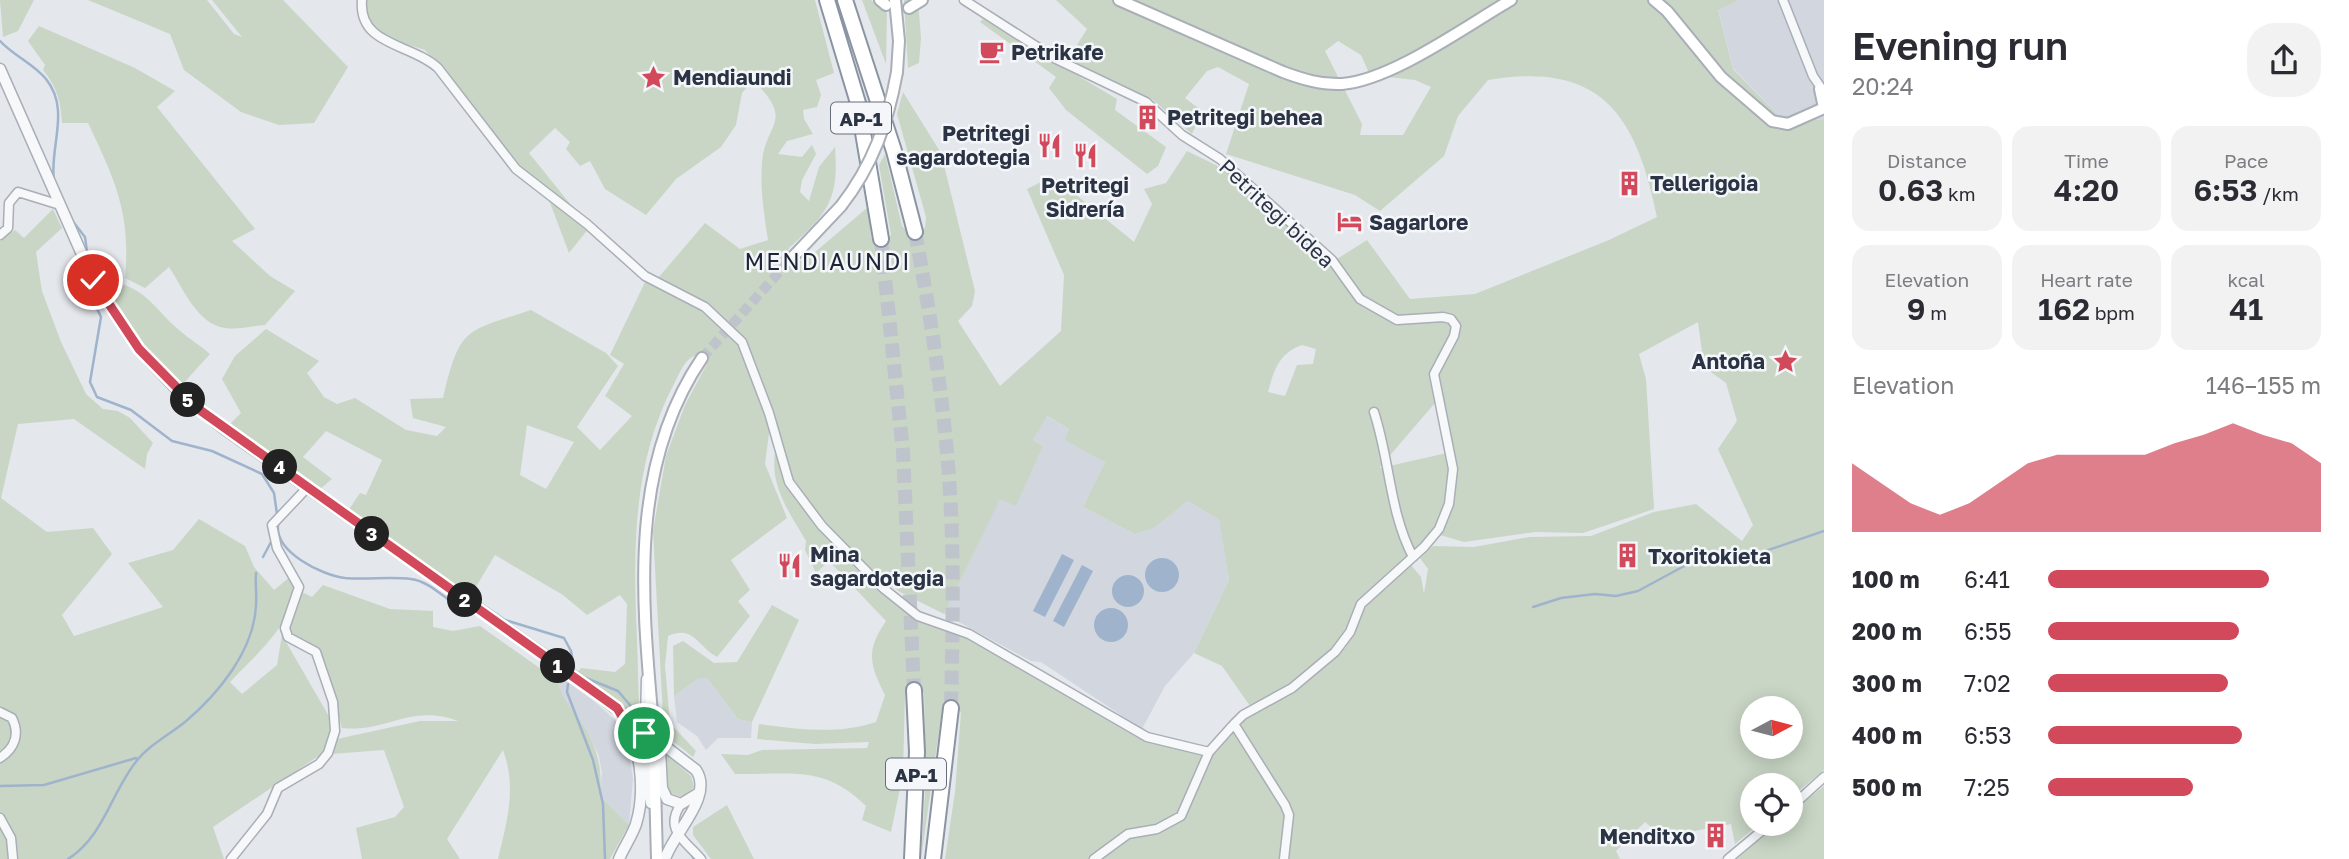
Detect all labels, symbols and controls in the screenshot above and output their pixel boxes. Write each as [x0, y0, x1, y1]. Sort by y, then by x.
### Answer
text: Evening run [1852, 23, 2068, 68]
button: share [2247, 23, 2321, 97]
cafe icon: Petrikafe [977, 38, 1005, 66]
place label: Petrikafe [1011, 39, 1104, 65]
place icon: Mendiaundi [639, 63, 667, 91]
place label: Mendiaundi [673, 64, 792, 90]
text: 20:24 [1852, 72, 1914, 100]
road number: AP-1 [831, 102, 891, 134]
building icon: Petritegi behea [1133, 103, 1161, 131]
place label: Petritegi behea [1167, 104, 1323, 130]
place label: Petritegi sagardotegia [896, 120, 1030, 170]
restaurant icon: Petritegi sagardotegia [1036, 131, 1064, 159]
restaurant icon: Petritegi Sidrería [1071, 142, 1099, 170]
text: Distance [1887, 149, 1967, 172]
text: Time [2064, 149, 2109, 172]
text: Pace [2224, 149, 2268, 172]
street label: Petritegi bidea [1214, 153, 1340, 273]
building icon: Tellerigoia [1616, 169, 1644, 197]
place label: Tellerigoia [1650, 170, 1758, 196]
place label: Petritegi Sidrería [1041, 172, 1129, 222]
text: 0.63 [1878, 172, 1943, 208]
text: 4:20 [2054, 172, 2119, 208]
text: 6:53 [2193, 172, 2258, 208]
text: km [1943, 182, 1976, 205]
text: /km [2258, 182, 2299, 205]
hotel icon: Sagarlore [1335, 208, 1363, 236]
place label: Sagarlore [1369, 209, 1468, 235]
district label: MENDIAUNDI [745, 247, 911, 275]
pin [63, 250, 123, 310]
icon: check [74, 261, 112, 299]
text: Elevation [1885, 268, 1969, 291]
text: Heart rate [2040, 268, 2133, 291]
text: kcal [2227, 268, 2265, 291]
text: 9 [1907, 291, 1925, 327]
text: 162 [2038, 291, 2090, 327]
text: 41 [2229, 291, 2263, 327]
text: m [1925, 301, 1947, 324]
text: bpm [2090, 301, 2135, 324]
place icon: Antoña [1771, 347, 1799, 375]
place label: Antoña [1692, 348, 1765, 374]
text: Elevation [1852, 371, 1954, 399]
text: 146–155 m [2206, 371, 2321, 399]
pin: 5 [170, 382, 206, 418]
text: 5 [182, 388, 193, 411]
pin: 4 [262, 449, 298, 484]
text: 4 [274, 455, 285, 478]
pin: 3 [354, 516, 390, 552]
text: 3 [366, 522, 377, 545]
place label: Mina sagardotegia [810, 541, 944, 591]
building icon: Txoritokieta [1614, 542, 1642, 570]
place label: Txoritokieta [1648, 543, 1771, 569]
restaurant icon: Mina sagardotegia [776, 552, 804, 580]
text: 100 m [1852, 565, 1920, 593]
text: 6:41 [1964, 565, 2010, 593]
pin: 2 [448, 582, 482, 618]
text: 2 [459, 588, 470, 611]
text: 200 m [1852, 617, 1922, 645]
text: 6:55 [1964, 617, 2012, 645]
pin: 1 [540, 648, 576, 684]
text: 1 [553, 654, 562, 677]
text: 300 m [1852, 669, 1922, 697]
text: 7:02 [1964, 669, 2011, 697]
north arrow [1740, 696, 1802, 760]
map controls [1740, 696, 1803, 836]
pin [614, 703, 674, 763]
icon: arrive [625, 714, 663, 752]
text: 400 m [1852, 721, 1922, 749]
text: 6:53 [1964, 721, 2012, 749]
road number: AP-1 [886, 758, 946, 790]
button: locate [1740, 773, 1803, 836]
text: 500 m [1852, 773, 1922, 801]
text: 7:25 [1964, 773, 2010, 801]
building icon: Menditxo [1701, 822, 1729, 850]
place label: Menditxo [1599, 823, 1695, 849]

